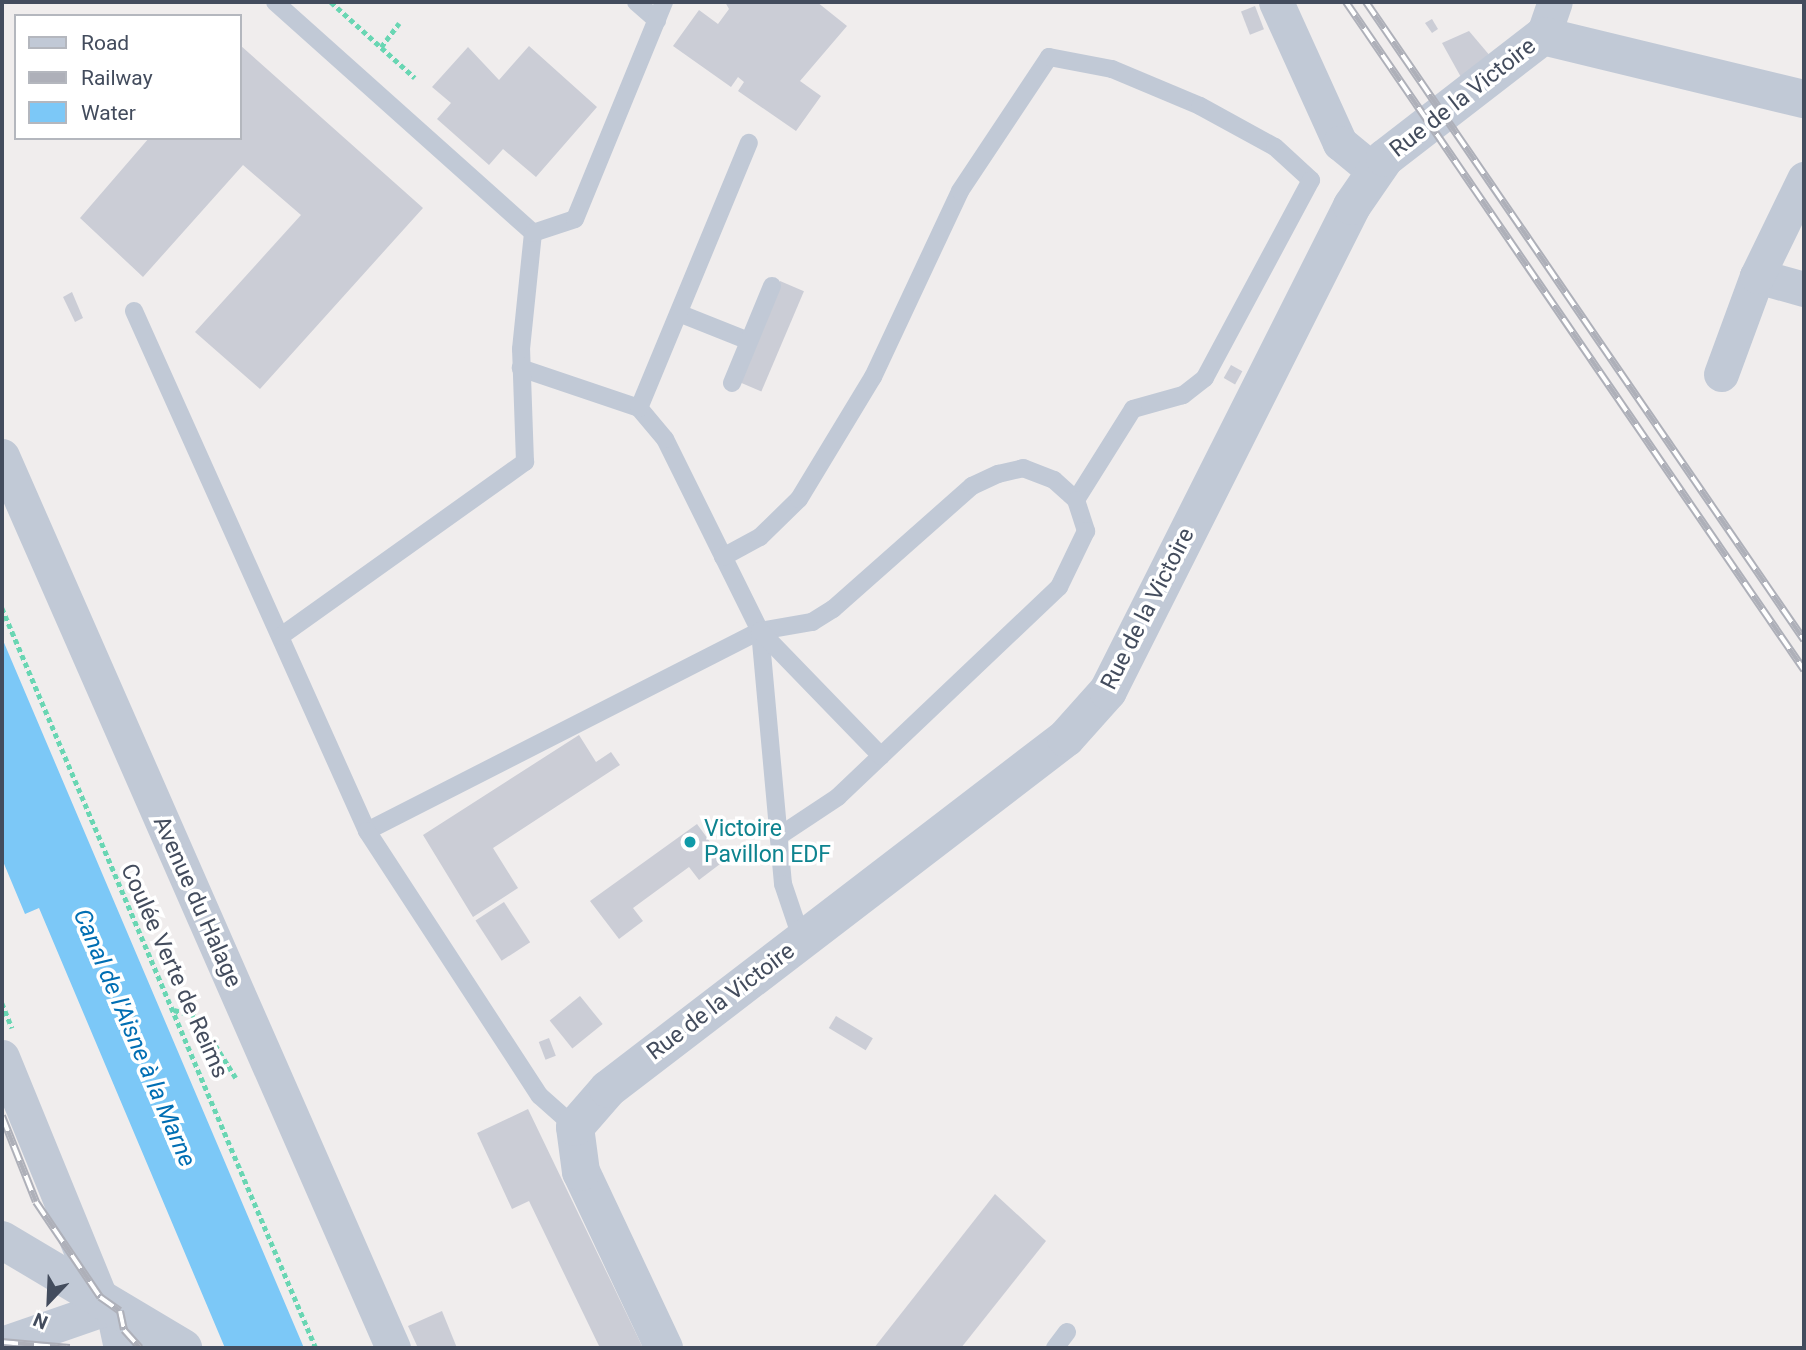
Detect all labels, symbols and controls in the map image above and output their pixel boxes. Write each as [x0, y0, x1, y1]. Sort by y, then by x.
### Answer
legend [14, 14, 242, 140]
text: Road [81, 31, 129, 55]
street label: Rue de la Victoire [1385, 32, 1541, 164]
text: Railway [81, 66, 153, 90]
text: Water [81, 101, 136, 125]
street label: Rue de la Victoire [1095, 524, 1201, 694]
street label: Avenue du Halage [147, 812, 247, 992]
place label: Victoire Pavillon EDF [704, 815, 831, 869]
marker: Victoire Pavillon EDF [682, 834, 698, 850]
street label: Coulée Verte de Reims [114, 860, 234, 1082]
water label: Canal de l'Aisne à la Marne [67, 905, 201, 1171]
street label: Rue de la Victoire [642, 938, 800, 1066]
north arrow [14, 1266, 84, 1336]
text: N [30, 1308, 51, 1334]

